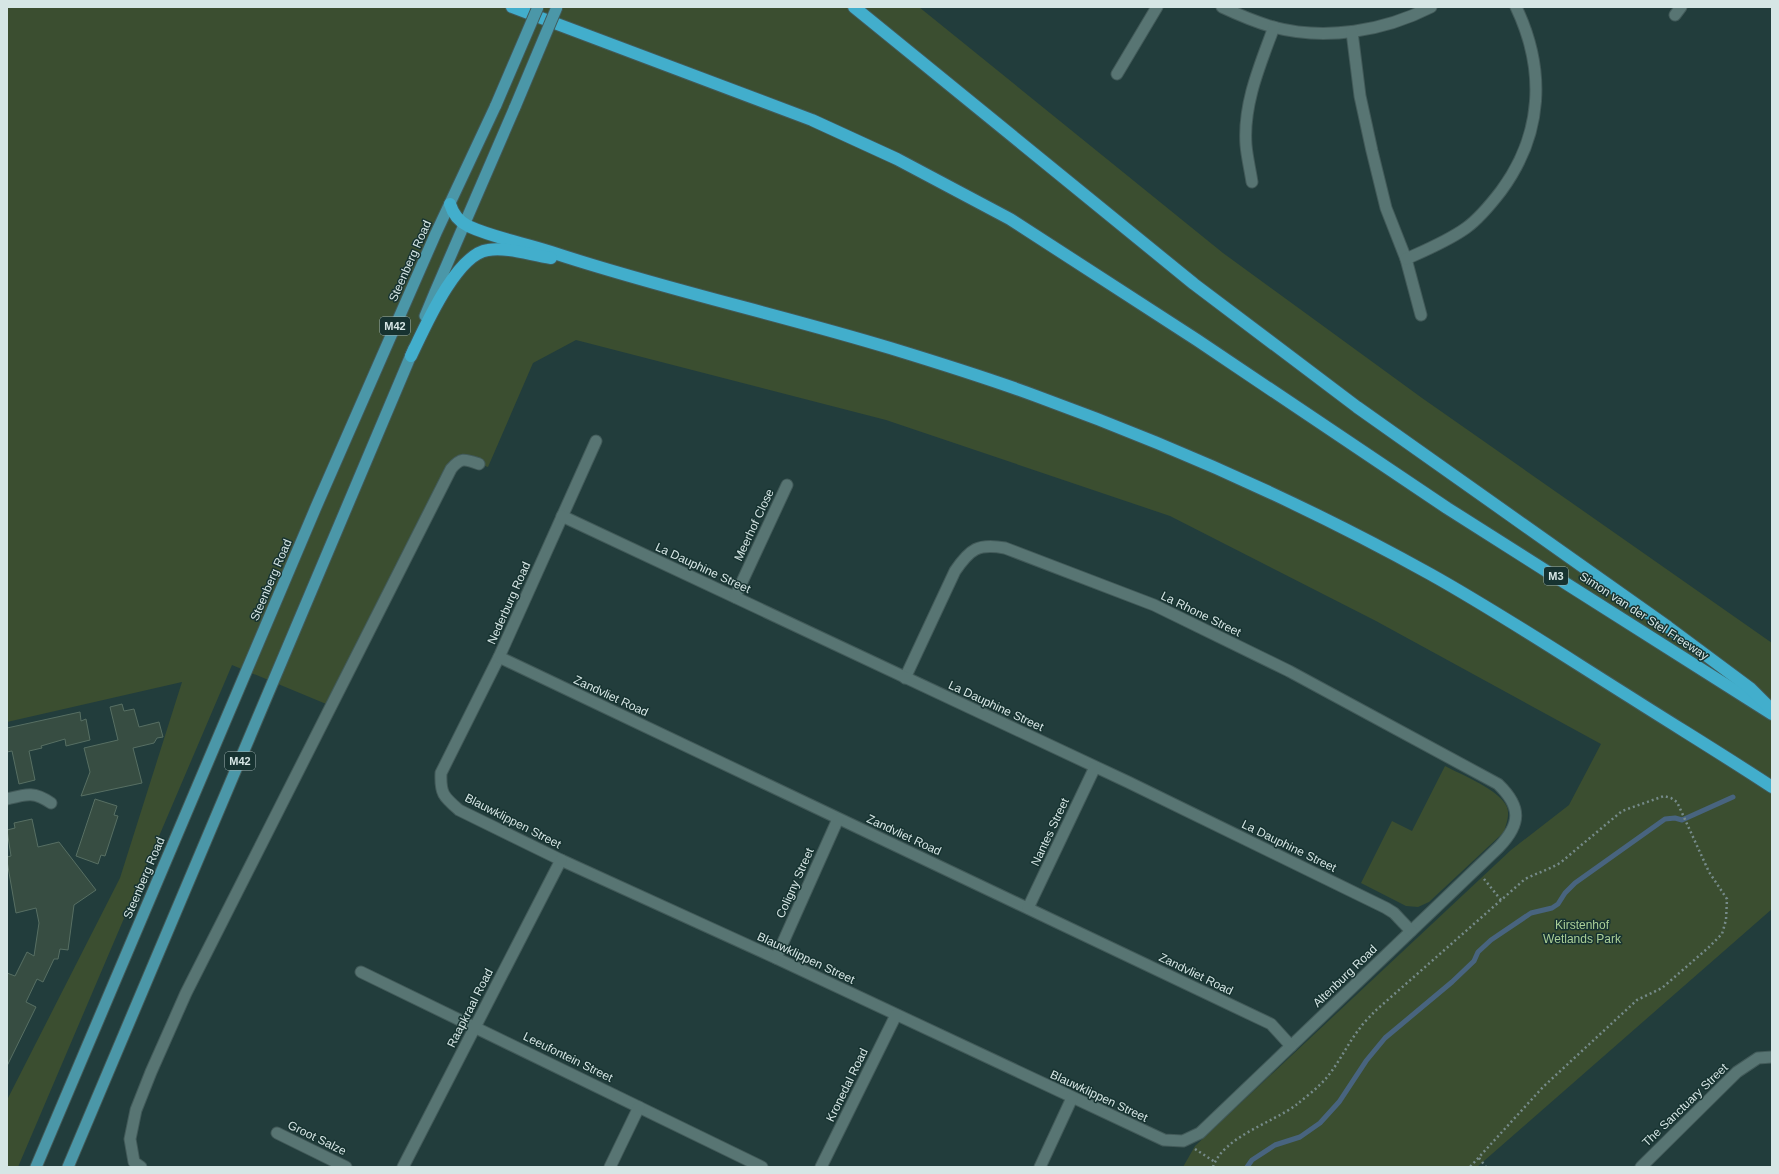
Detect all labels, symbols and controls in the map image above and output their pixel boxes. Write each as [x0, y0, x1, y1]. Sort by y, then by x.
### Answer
street label: Steenberg Road [386, 218, 434, 304]
road number: M42 [380, 317, 410, 335]
street label: Meerhof Close [731, 486, 777, 563]
street label: Steenberg Road [247, 537, 295, 623]
street label: La Dauphine Street [653, 540, 753, 596]
street label: Nederburg Road [485, 560, 533, 646]
road number: M3 [1544, 567, 1568, 585]
street label: Simon van der Stel Freeway [1577, 569, 1711, 663]
street label: La Rhone Street [1159, 589, 1244, 640]
street label: Zandvliet Road [571, 673, 651, 719]
street label: La Dauphine Street [946, 678, 1046, 734]
road number: M42 [225, 752, 255, 770]
street label: Blauwklippen Street [463, 791, 564, 852]
street label: Nantes Street [1028, 795, 1072, 868]
street label: Zandvliet Road [864, 812, 944, 858]
street label: La Dauphine Street [1239, 817, 1339, 875]
street label: Steenberg Road [120, 835, 168, 921]
street label: Coligny Street [773, 845, 817, 920]
park label: Kirstenhof Wetlands Park [1543, 918, 1622, 946]
street label: Blauwklippen Street [755, 929, 858, 987]
street label: Altenburg Road [1310, 942, 1380, 1010]
street label: Zandvliet Road [1157, 950, 1235, 998]
street label: Raapkraal Road [444, 966, 496, 1050]
street label: Leeufontein Street [521, 1029, 616, 1085]
street label: Kronedal Road [823, 1046, 871, 1124]
street label: The Sanctuary Street [1639, 1060, 1731, 1149]
street label: Blauwklippen Street [1048, 1067, 1151, 1125]
street label: Groot Salze [285, 1118, 349, 1158]

